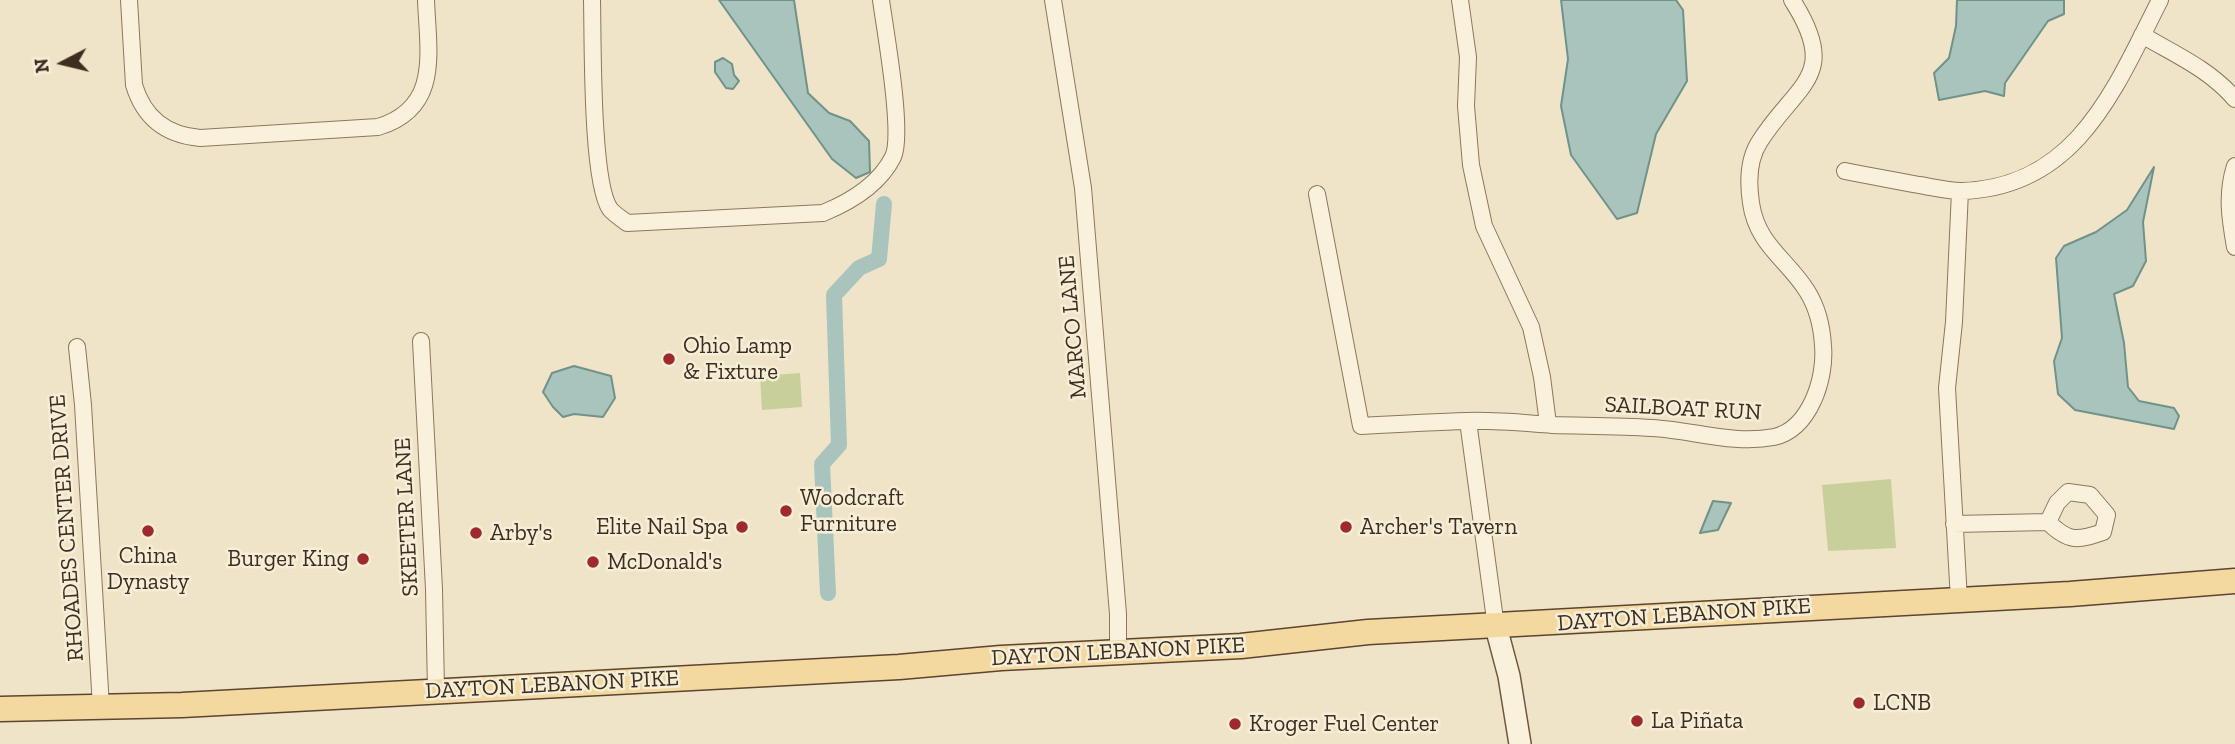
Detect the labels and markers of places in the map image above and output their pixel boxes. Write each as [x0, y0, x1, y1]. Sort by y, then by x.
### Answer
place label: Ohio Lamp & Fixture [683, 332, 792, 386]
marker: Ohio Lamp & Fixture [661, 351, 677, 367]
place label: Woodcraft Furniture [800, 484, 904, 538]
marker: Woodcraft Furniture [778, 503, 794, 519]
place label: Elite Nail Spa [596, 513, 728, 541]
place label: Archer's Tavern [1360, 513, 1517, 541]
place label: Arby's [490, 519, 553, 547]
marker: Elite Nail Spa [734, 519, 750, 535]
marker: Archer's Tavern [1338, 519, 1354, 535]
marker: China Dynasty [140, 523, 156, 539]
marker: Arby's [468, 525, 484, 541]
place label: China Dynasty [107, 542, 189, 596]
place label: Burger King [227, 545, 349, 573]
place label: McDonald's [607, 548, 722, 576]
marker: Burger King [355, 551, 371, 567]
marker: McDonald's [585, 554, 601, 570]
place label: LCNB [1873, 689, 1931, 717]
marker: LCNB [1851, 695, 1867, 711]
place label: La Piñata [1651, 707, 1743, 735]
place label: Kroger Fuel Center [1249, 710, 1439, 738]
marker: La Piñata [1629, 713, 1645, 729]
marker: Kroger Fuel Center [1227, 716, 1243, 732]

